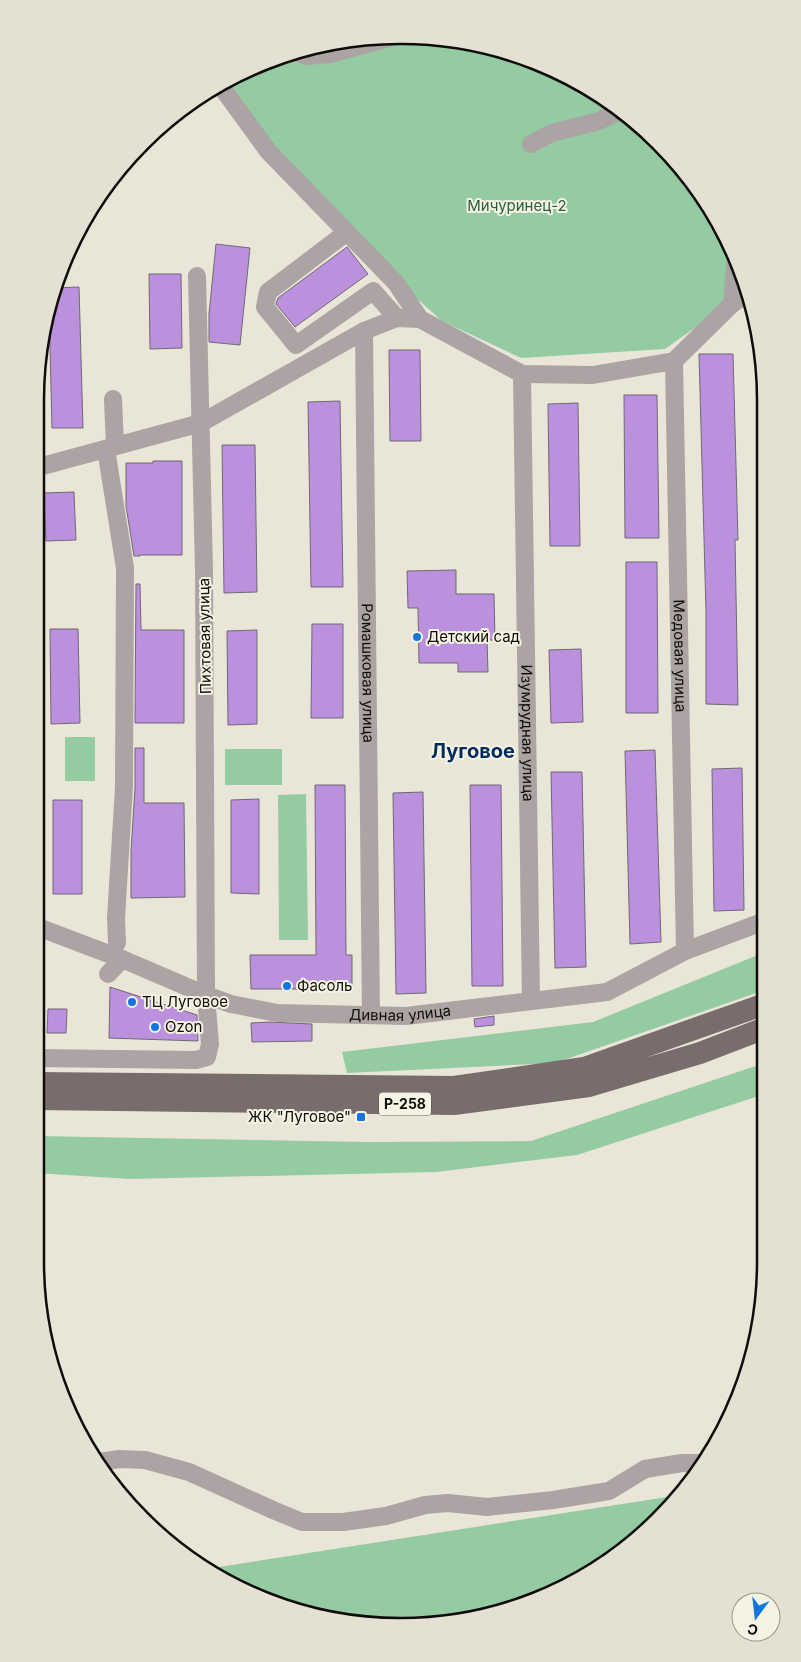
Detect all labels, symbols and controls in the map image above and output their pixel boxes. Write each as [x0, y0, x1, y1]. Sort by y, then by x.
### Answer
park label: Мичуринец-2 [467, 196, 567, 215]
street label: Пихтовая улица [194, 578, 215, 694]
street label: Медовая улица [669, 599, 691, 713]
street label: Ромашковая улица [358, 603, 378, 743]
place label: Детский сад [427, 627, 520, 646]
marker: Детский сад [411, 631, 423, 643]
street label: Изумрудная улица [517, 664, 538, 802]
district label: Луговое [431, 739, 515, 763]
place label: Фасоль [297, 976, 352, 995]
marker: Фасоль [281, 980, 293, 992]
place label: ТЦ Луговое [142, 992, 228, 1011]
marker: ТЦ Луговое [126, 996, 138, 1008]
street label: Дивная улица [349, 1001, 452, 1025]
place label: Ozon [165, 1017, 202, 1036]
marker: Ozon [149, 1021, 161, 1033]
road number: Р-258 [379, 1092, 431, 1116]
place label: ЖК "Луговое" [248, 1107, 351, 1126]
marker: ЖК "Луговое" [355, 1111, 367, 1123]
north arrow [731, 1592, 781, 1642]
text: С [745, 1620, 760, 1640]

